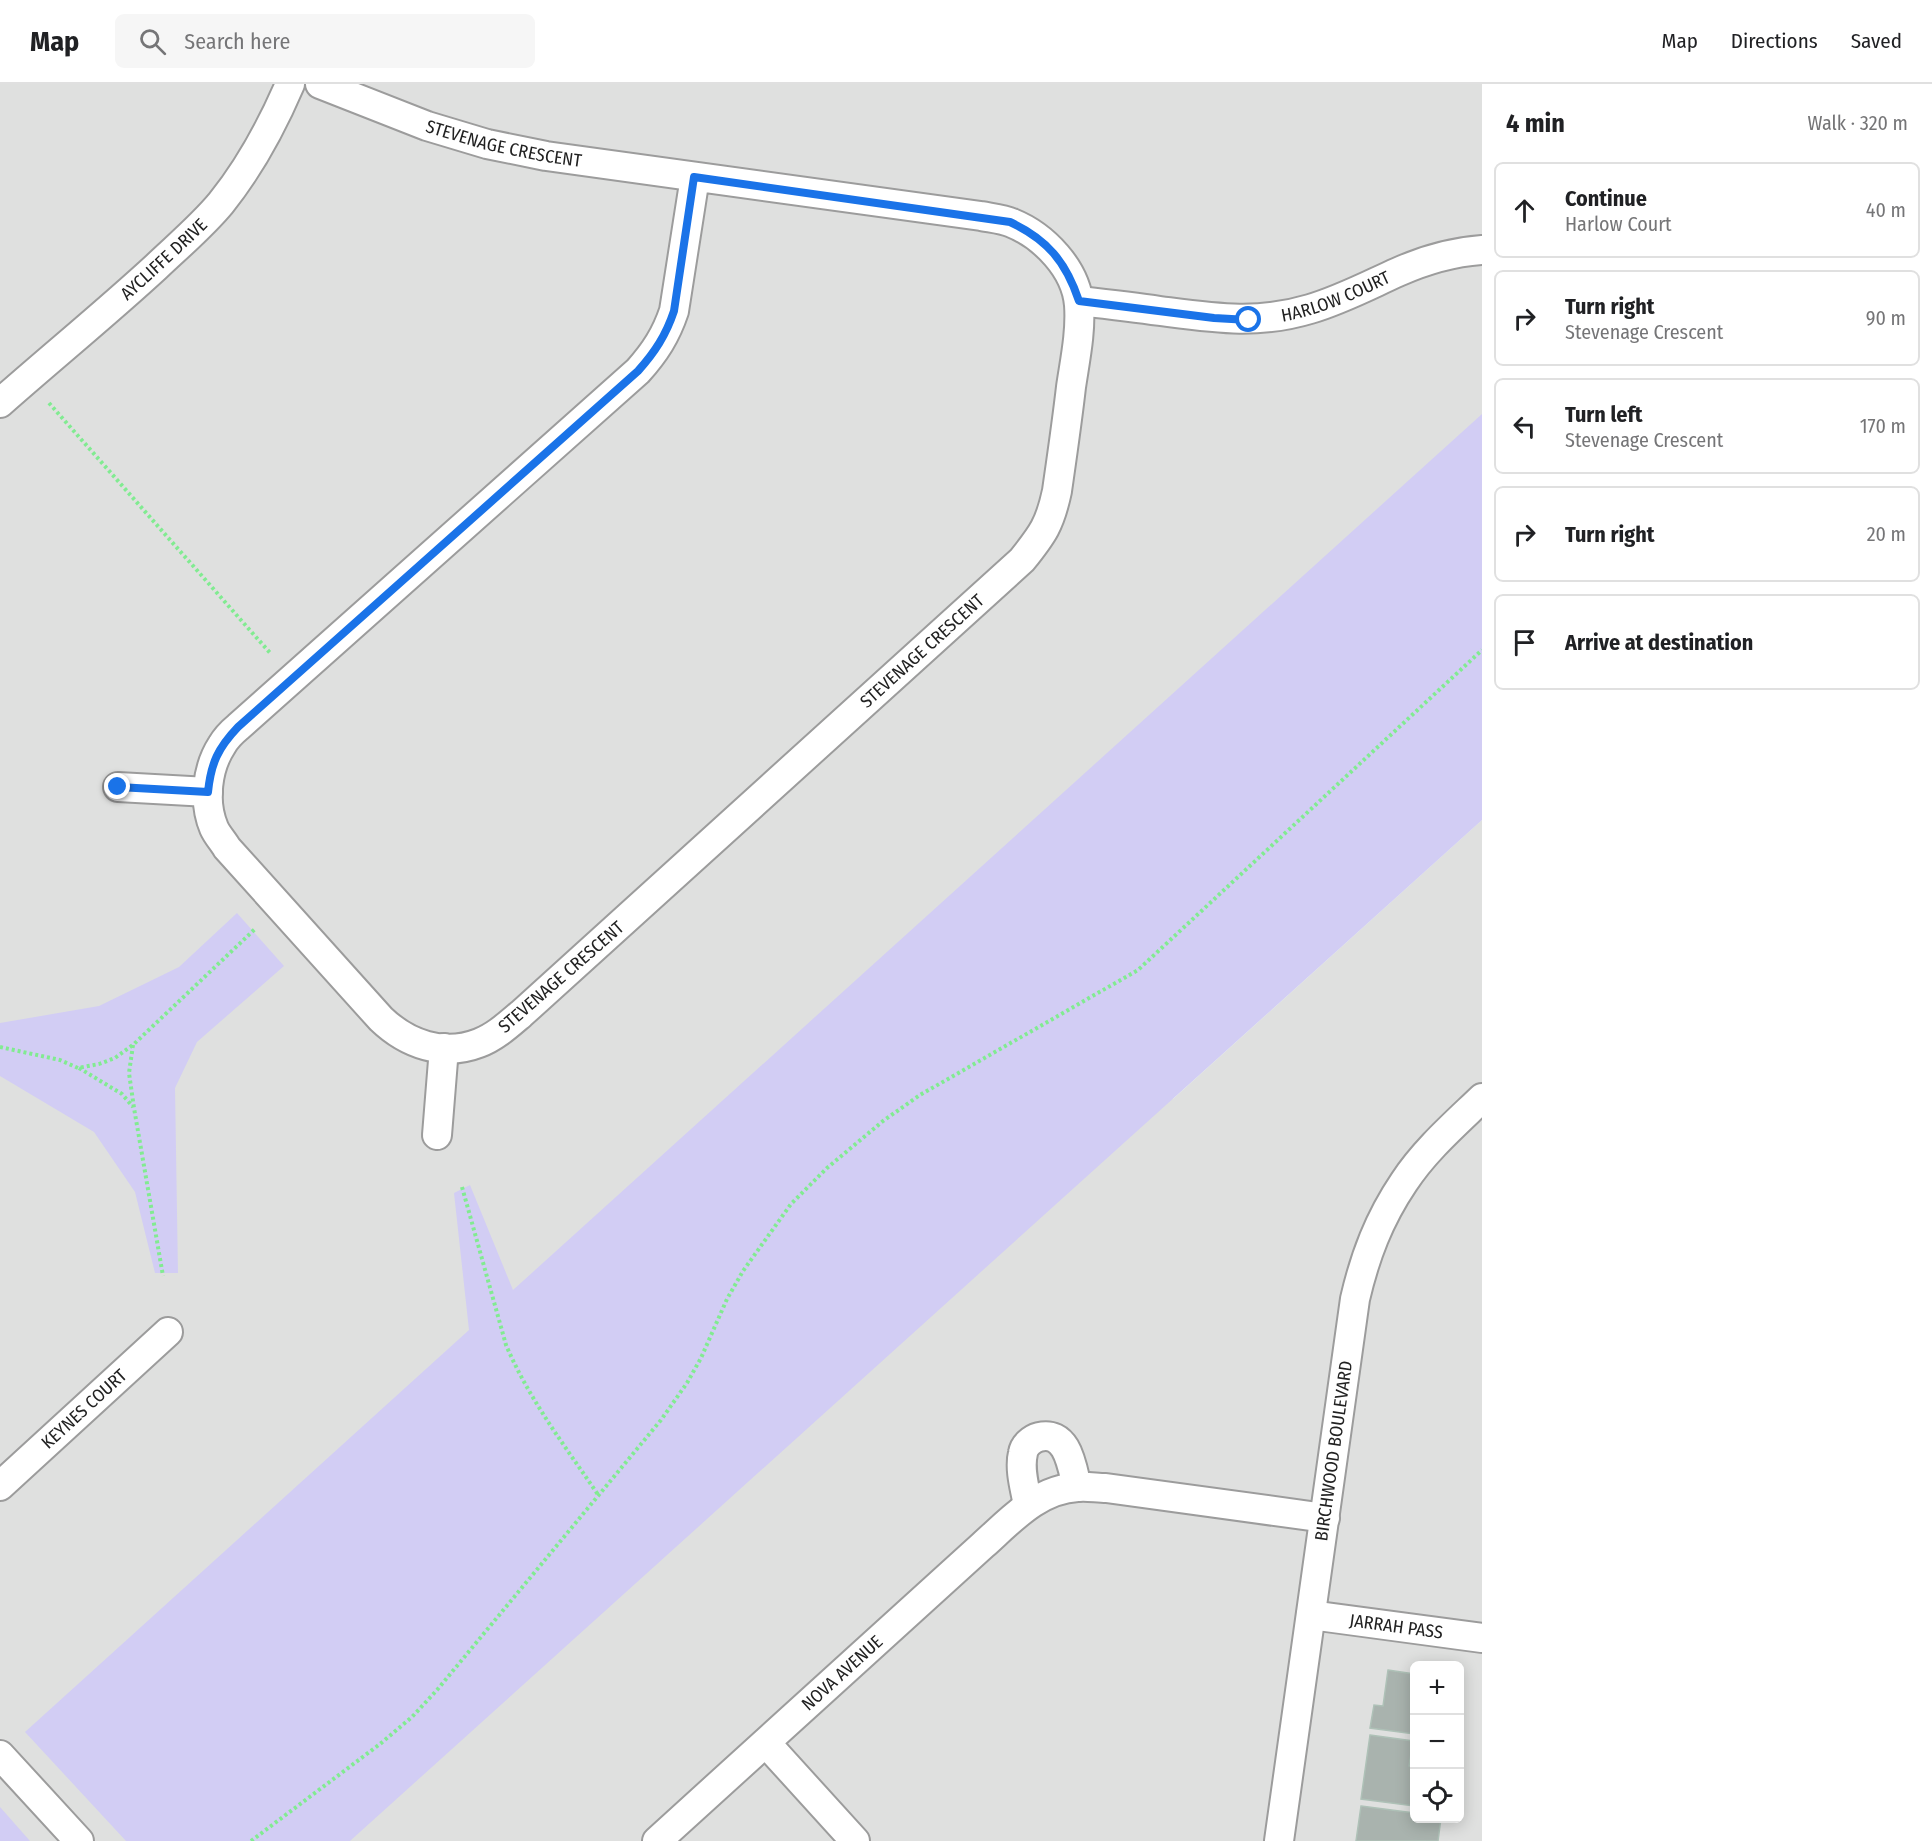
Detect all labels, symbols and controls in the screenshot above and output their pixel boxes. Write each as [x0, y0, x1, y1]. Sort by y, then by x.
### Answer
search box [115, 14, 535, 68]
text: Map [30, 25, 79, 58]
icon: search [136, 25, 169, 58]
text: Search here [184, 28, 290, 55]
text: Map [1661, 28, 1698, 54]
text: Directions [1731, 28, 1818, 54]
text: Saved [1851, 28, 1902, 54]
text: 4 min [1506, 108, 1565, 139]
text: Walk · 320 m [1808, 111, 1908, 135]
street label: STEVENAGE CRESCENT [423, 115, 584, 172]
text: Continue [1565, 185, 1647, 212]
icon: ahead [1508, 194, 1541, 227]
text: 40 m [1866, 198, 1906, 222]
text: Harlow Court [1565, 212, 1672, 236]
street label: AYCLIFFE DRIVE [116, 214, 212, 305]
street label: HARLOW COURT [1279, 266, 1394, 327]
text: Turn right [1565, 293, 1654, 320]
icon: right [1508, 302, 1541, 335]
route start [1235, 306, 1261, 332]
text: 90 m [1866, 306, 1906, 330]
text: Stevenage Crescent [1565, 320, 1723, 344]
text: Turn left [1565, 401, 1643, 428]
icon: left [1508, 410, 1541, 443]
text: 170 m [1860, 414, 1906, 438]
text: Stevenage Crescent [1565, 428, 1723, 452]
icon: right [1508, 518, 1541, 551]
text: Turn right [1565, 521, 1654, 548]
text: 20 m [1867, 522, 1906, 546]
street label: STEVENAGE CRESCENT [856, 589, 989, 712]
icon: arrive [1508, 626, 1541, 659]
text: Arrive at destination [1565, 629, 1753, 656]
route end [104, 773, 130, 799]
street label: STEVENAGE CRESCENT [494, 916, 629, 1037]
street label: BIRCHWOOD BOULEVARD [1310, 1359, 1357, 1542]
street label: KEYNES COURT [37, 1364, 132, 1453]
street label: JARRAH PASS [1348, 1609, 1444, 1644]
street label: NOVA AVENUE [797, 1631, 887, 1715]
map controls [1410, 1661, 1464, 1823]
button: + [1410, 1661, 1464, 1715]
button: − [1410, 1715, 1464, 1769]
button: locate [1410, 1769, 1464, 1823]

